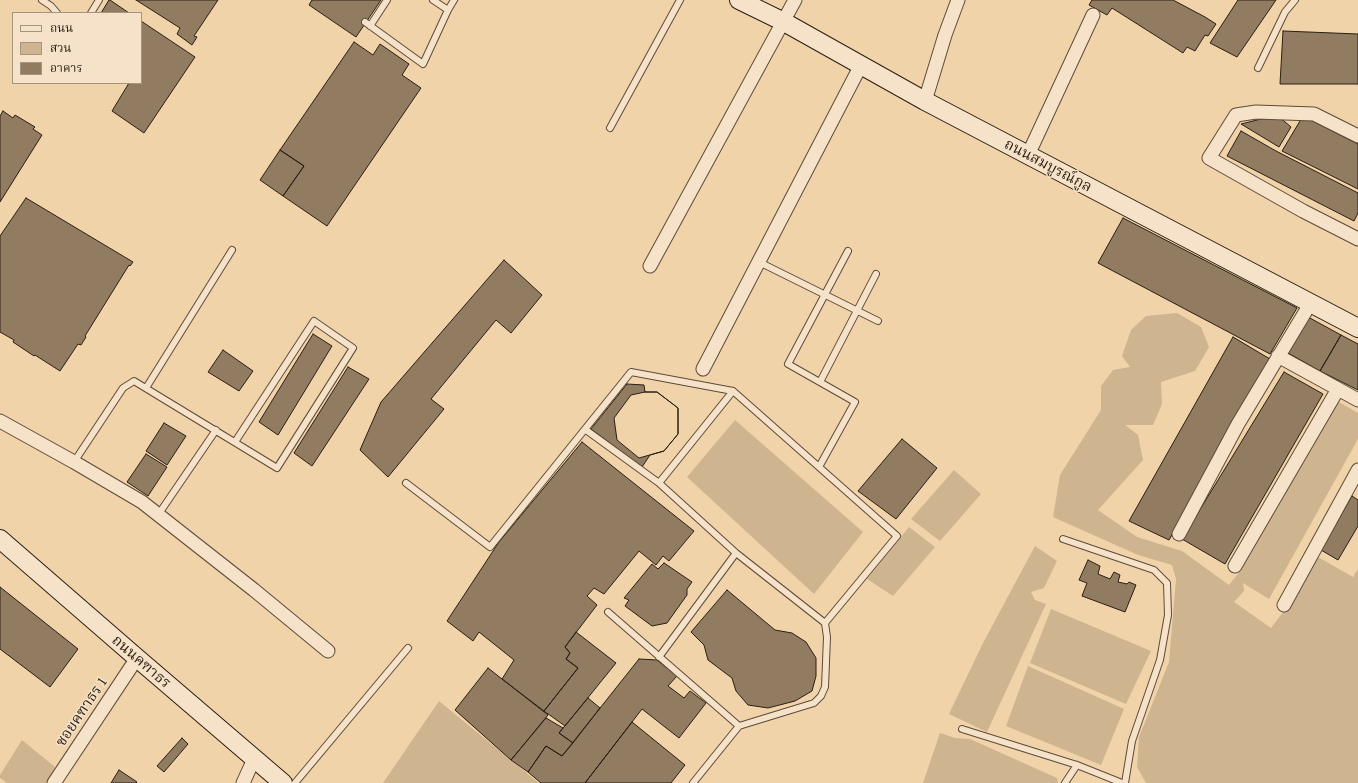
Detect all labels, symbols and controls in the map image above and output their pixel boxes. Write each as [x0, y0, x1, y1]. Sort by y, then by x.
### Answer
legend [12, 12, 142, 84]
text: ถนน [50, 20, 73, 36]
text: สวน [50, 40, 71, 56]
text: อาคาร [50, 60, 82, 76]
street label: ถนนสมบูรณ์กูล [1001, 135, 1095, 197]
street label: ถนนคฑาธร [108, 632, 174, 692]
street label: ซอยคฑาธร 1 [52, 674, 112, 750]

